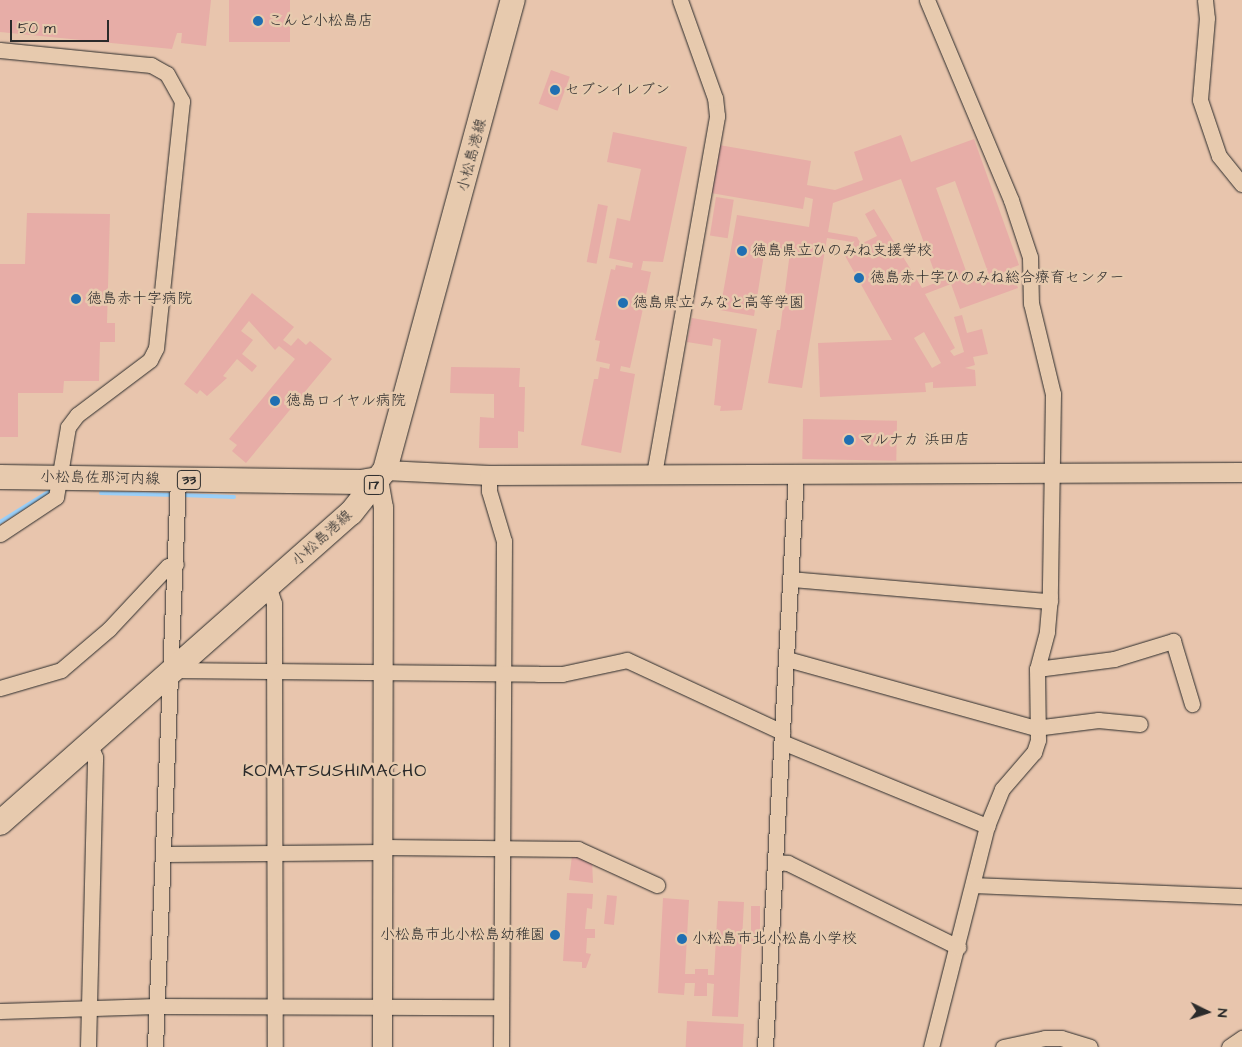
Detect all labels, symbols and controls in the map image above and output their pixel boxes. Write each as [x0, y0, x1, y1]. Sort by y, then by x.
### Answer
scale bar [12, 10, 111, 42]
place label: こんど小松島店 [268, 12, 373, 30]
marker: こんど小松島店 [252, 15, 264, 27]
text: 50 m [18, 18, 56, 39]
place label: セブンイレブン [565, 81, 670, 99]
marker: セブンイレブン [549, 84, 561, 96]
street label: 小松島港線 [454, 116, 490, 194]
place label: 徳島県立ひのみね支援学校 [752, 242, 932, 260]
marker: 徳島県立ひのみね支援学校 [736, 245, 748, 257]
place label: 徳島赤十字ひのみね総合療育センター [870, 269, 1125, 287]
marker: 徳島赤十字ひのみね総合療育センター [852, 271, 866, 285]
place label: 徳島赤十字病院 [87, 290, 192, 308]
marker: 徳島赤十字病院 [69, 292, 83, 306]
place label: 徳島県立 みなと高等学園 [633, 294, 804, 312]
marker: 徳島県立 みなと高等学園 [617, 297, 629, 309]
place label: 徳島ロイヤル病院 [286, 392, 406, 410]
marker: 徳島ロイヤル病院 [268, 394, 282, 408]
place label: マルナカ 浜田店 [859, 431, 970, 449]
marker: マルナカ 浜田店 [843, 434, 855, 446]
street label: 小松島佐那河内線 [40, 468, 160, 488]
road number: 33 [176, 468, 202, 492]
road number: 17 [363, 474, 385, 496]
street label: 小松島港線 [288, 506, 356, 570]
district label: KOMATSUSHIMACHO [241, 760, 429, 782]
place label: 小松島市北小松島幼稚園 [380, 926, 545, 944]
marker: 小松島市北小松島幼稚園 [549, 929, 561, 941]
place label: 小松島市北小松島小学校 [692, 930, 857, 948]
marker: 小松島市北小松島小学校 [676, 933, 688, 945]
north arrow [1182, 987, 1232, 1037]
text: N [1212, 1008, 1232, 1018]

